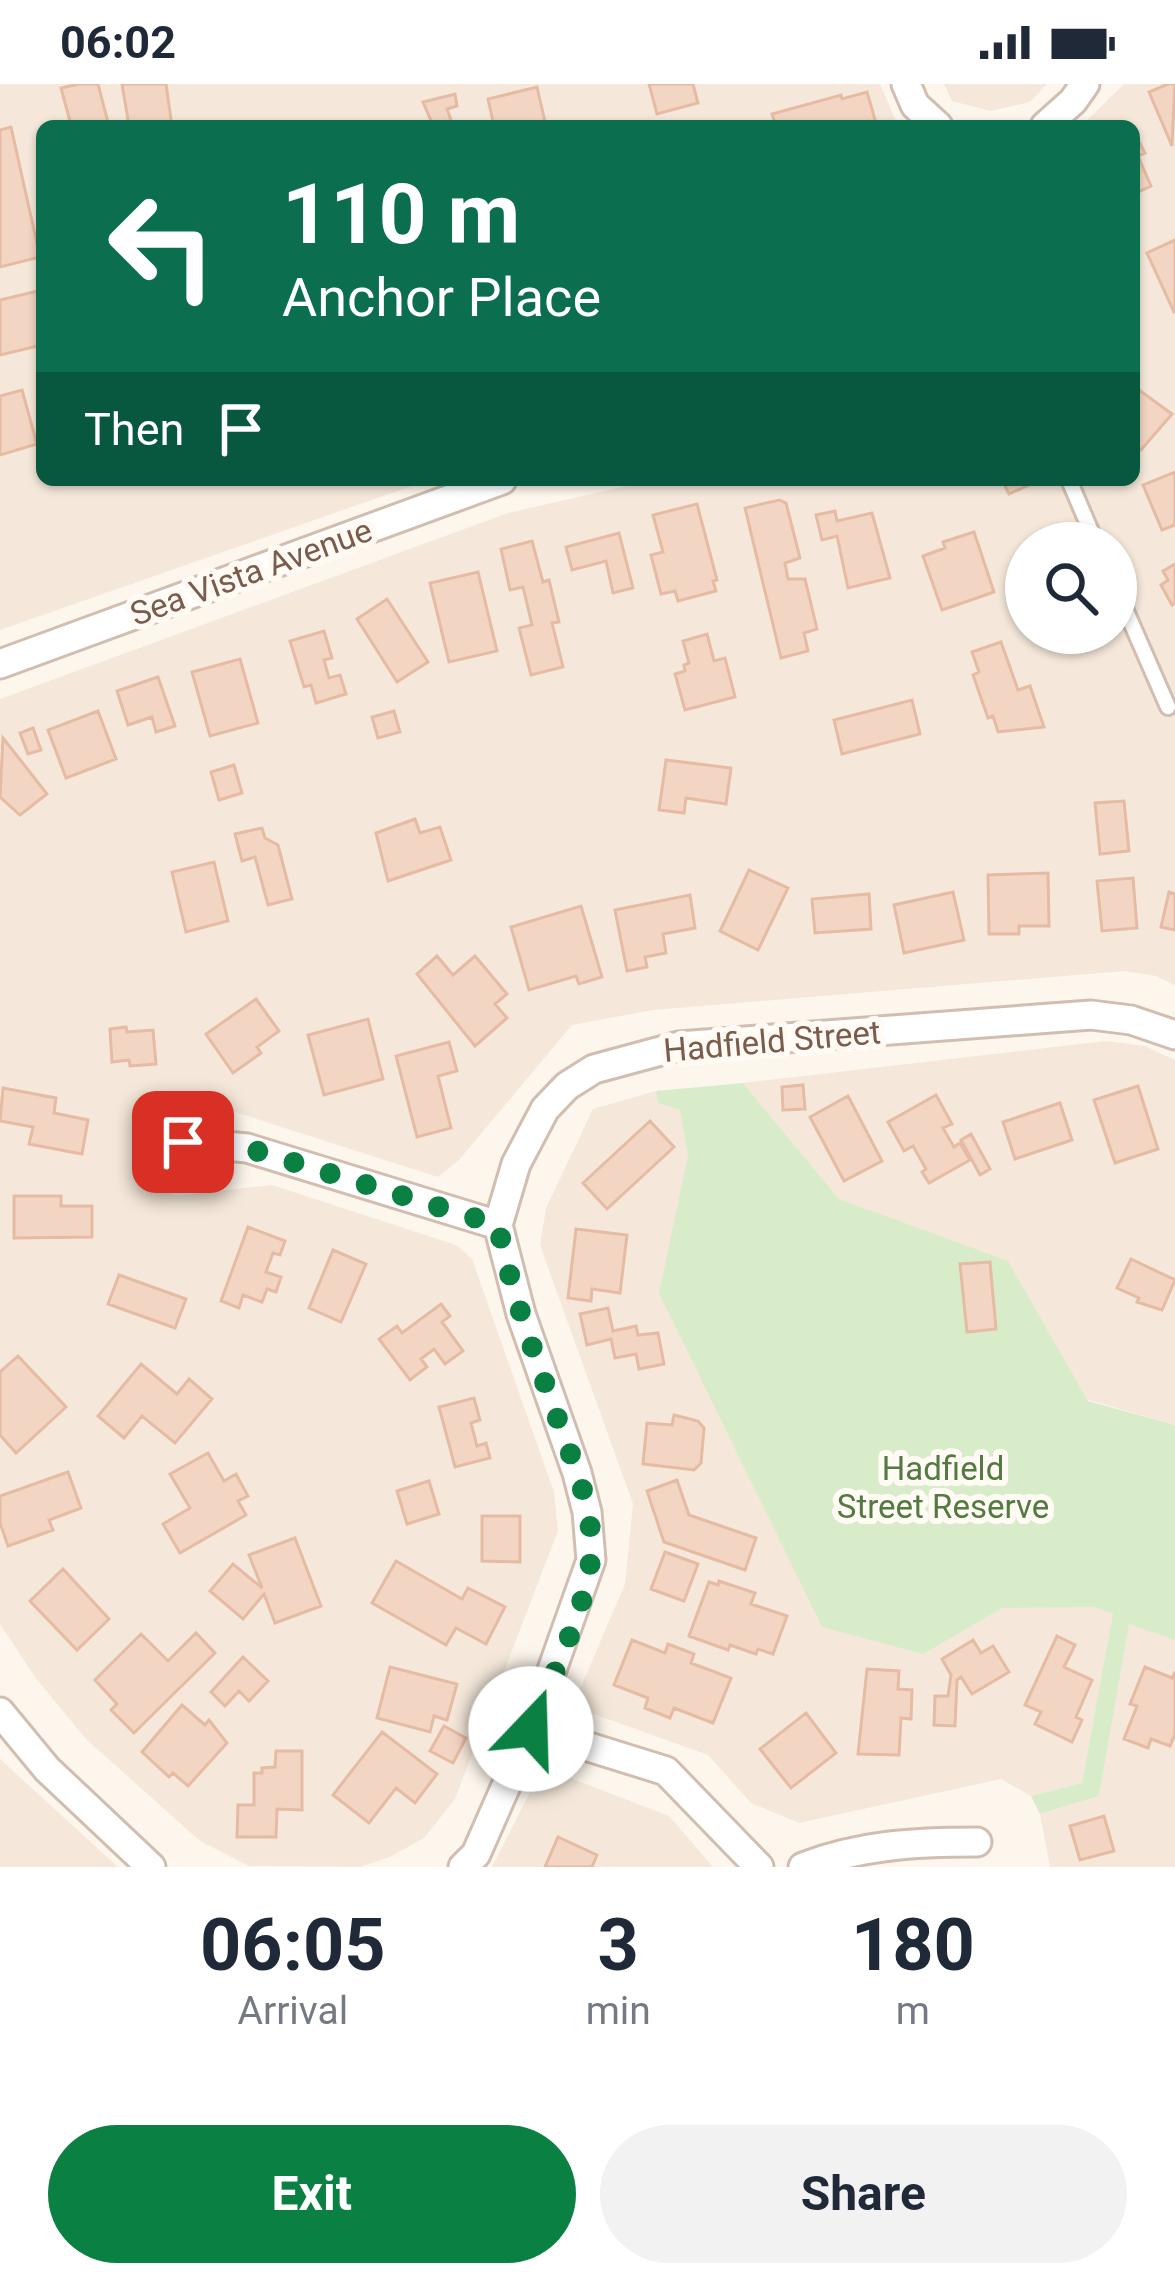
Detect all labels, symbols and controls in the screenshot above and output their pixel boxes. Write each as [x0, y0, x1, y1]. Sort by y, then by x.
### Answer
text: 06:02 [60, 16, 176, 69]
text: 110 m [282, 165, 520, 264]
icon: left [84, 168, 240, 324]
text: Anchor Place [282, 266, 601, 329]
icon: arrive [208, 396, 274, 462]
text: Then [84, 403, 184, 456]
street label: Sea Vista Avenue [125, 510, 377, 634]
map controls [1005, 522, 1137, 654]
button: search [1005, 522, 1137, 654]
street label: Hadfield Street [662, 1012, 882, 1070]
pin [132, 1091, 234, 1193]
icon: arrive [150, 1109, 216, 1175]
park label: Hadfield Street Reserve [837, 1449, 1049, 1526]
position arrow [468, 1666, 594, 1792]
text: 06:05 [200, 1903, 386, 1988]
text: 3 [598, 1903, 639, 1988]
text: 180 [851, 1903, 975, 1988]
text: Arrival [237, 1988, 348, 2034]
text: min [586, 1988, 651, 2034]
text: m [896, 1988, 930, 2034]
button: Exit [48, 2125, 576, 2263]
button: Share [600, 2125, 1127, 2263]

